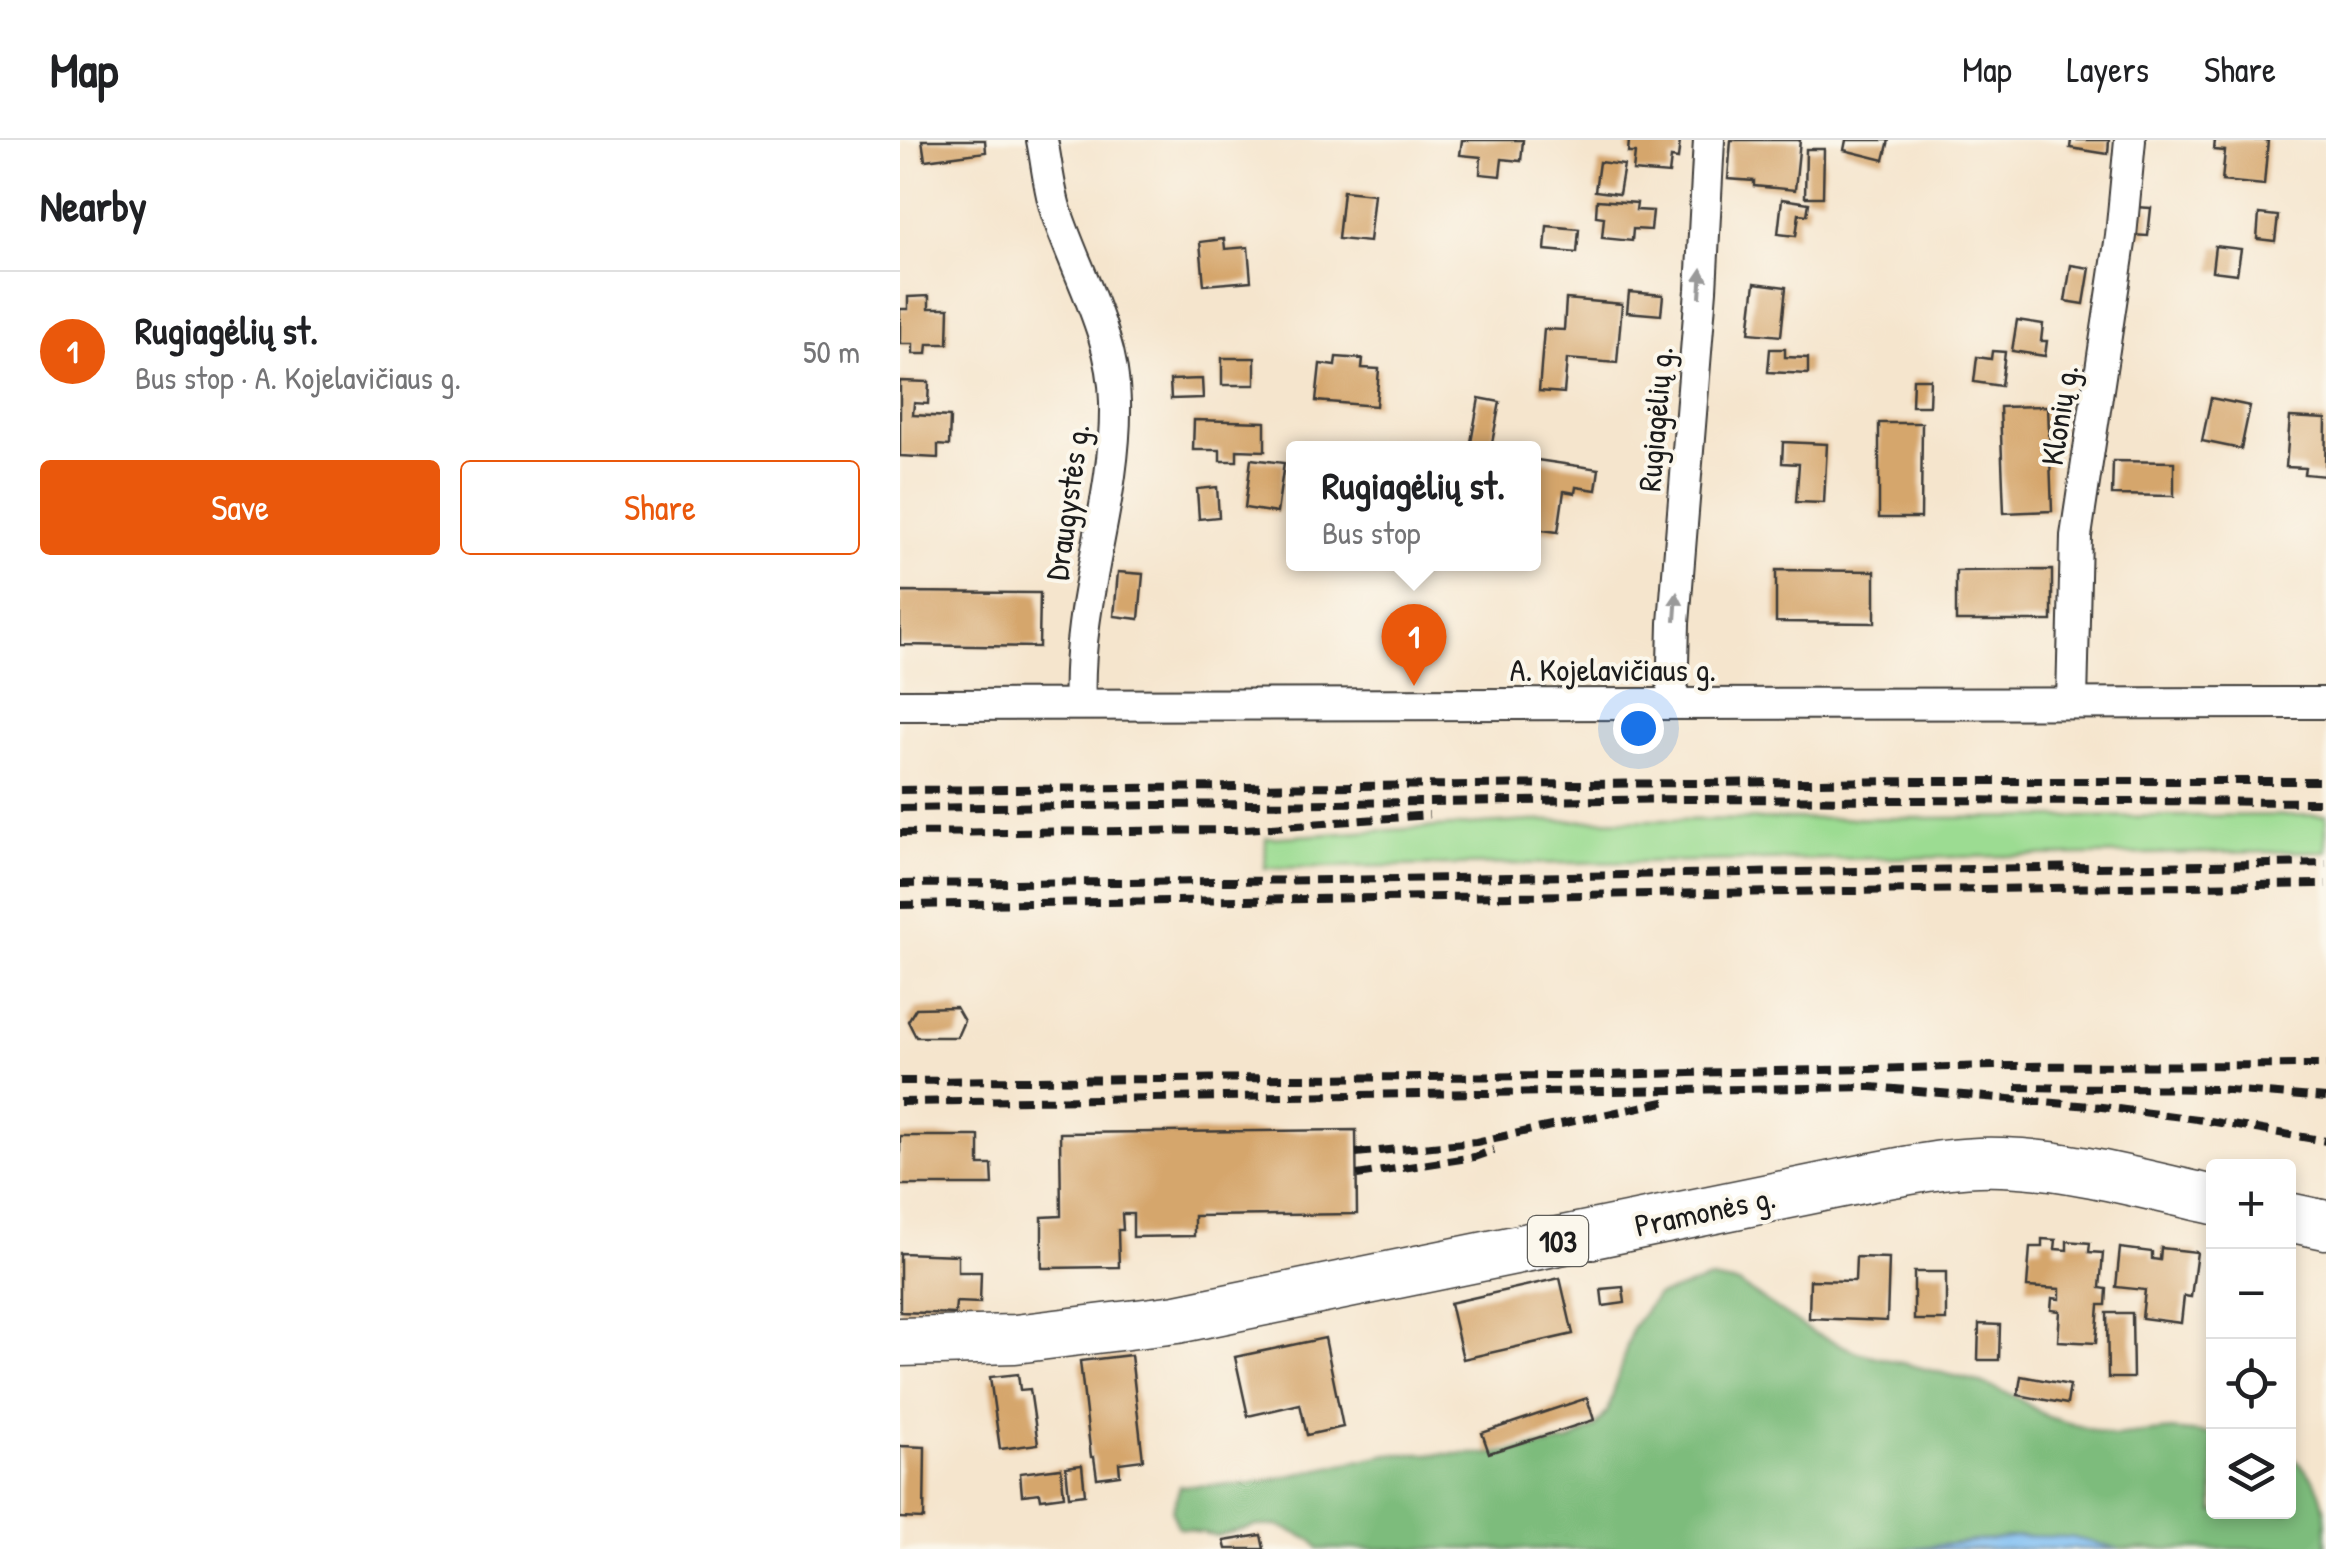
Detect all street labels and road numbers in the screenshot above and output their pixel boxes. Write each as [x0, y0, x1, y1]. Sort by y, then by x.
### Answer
street label: Rugiagėlių g. [1627, 345, 1683, 493]
street label: Klonių g. [2030, 362, 2088, 468]
street label: Draugystės g. [1035, 421, 1099, 583]
street label: A. Kojelavičiaus g. [1510, 648, 1716, 691]
street label: Pramonės g. [1631, 1175, 1779, 1247]
road number: 103 [1528, 1216, 1588, 1266]

